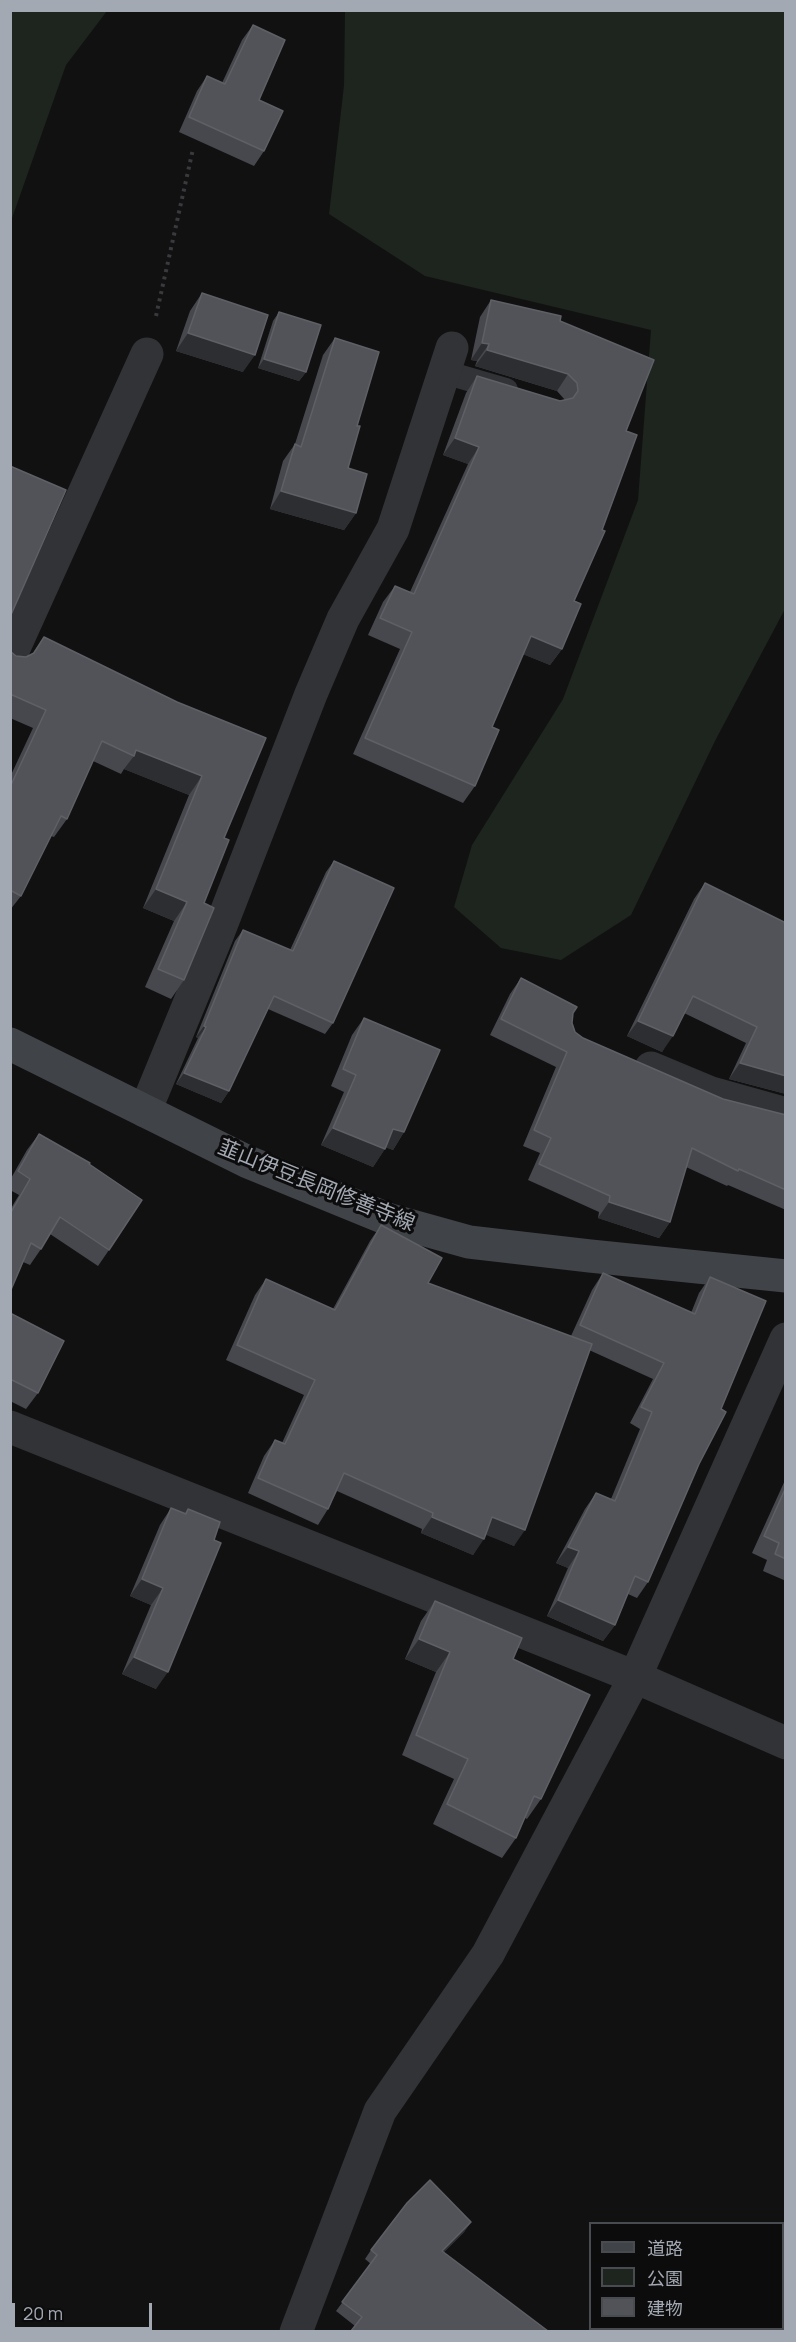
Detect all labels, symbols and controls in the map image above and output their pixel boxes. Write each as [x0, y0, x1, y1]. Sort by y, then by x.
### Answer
street label: 韮山伊豆長岡修善寺線 [214, 1135, 418, 1237]
legend [589, 2222, 784, 2330]
text: 道路 [647, 2236, 683, 2260]
text: 公園 [647, 2266, 683, 2290]
scale bar [15, 2291, 154, 2329]
text: 建物 [647, 2296, 683, 2320]
text: 20 m [23, 2301, 63, 2325]

